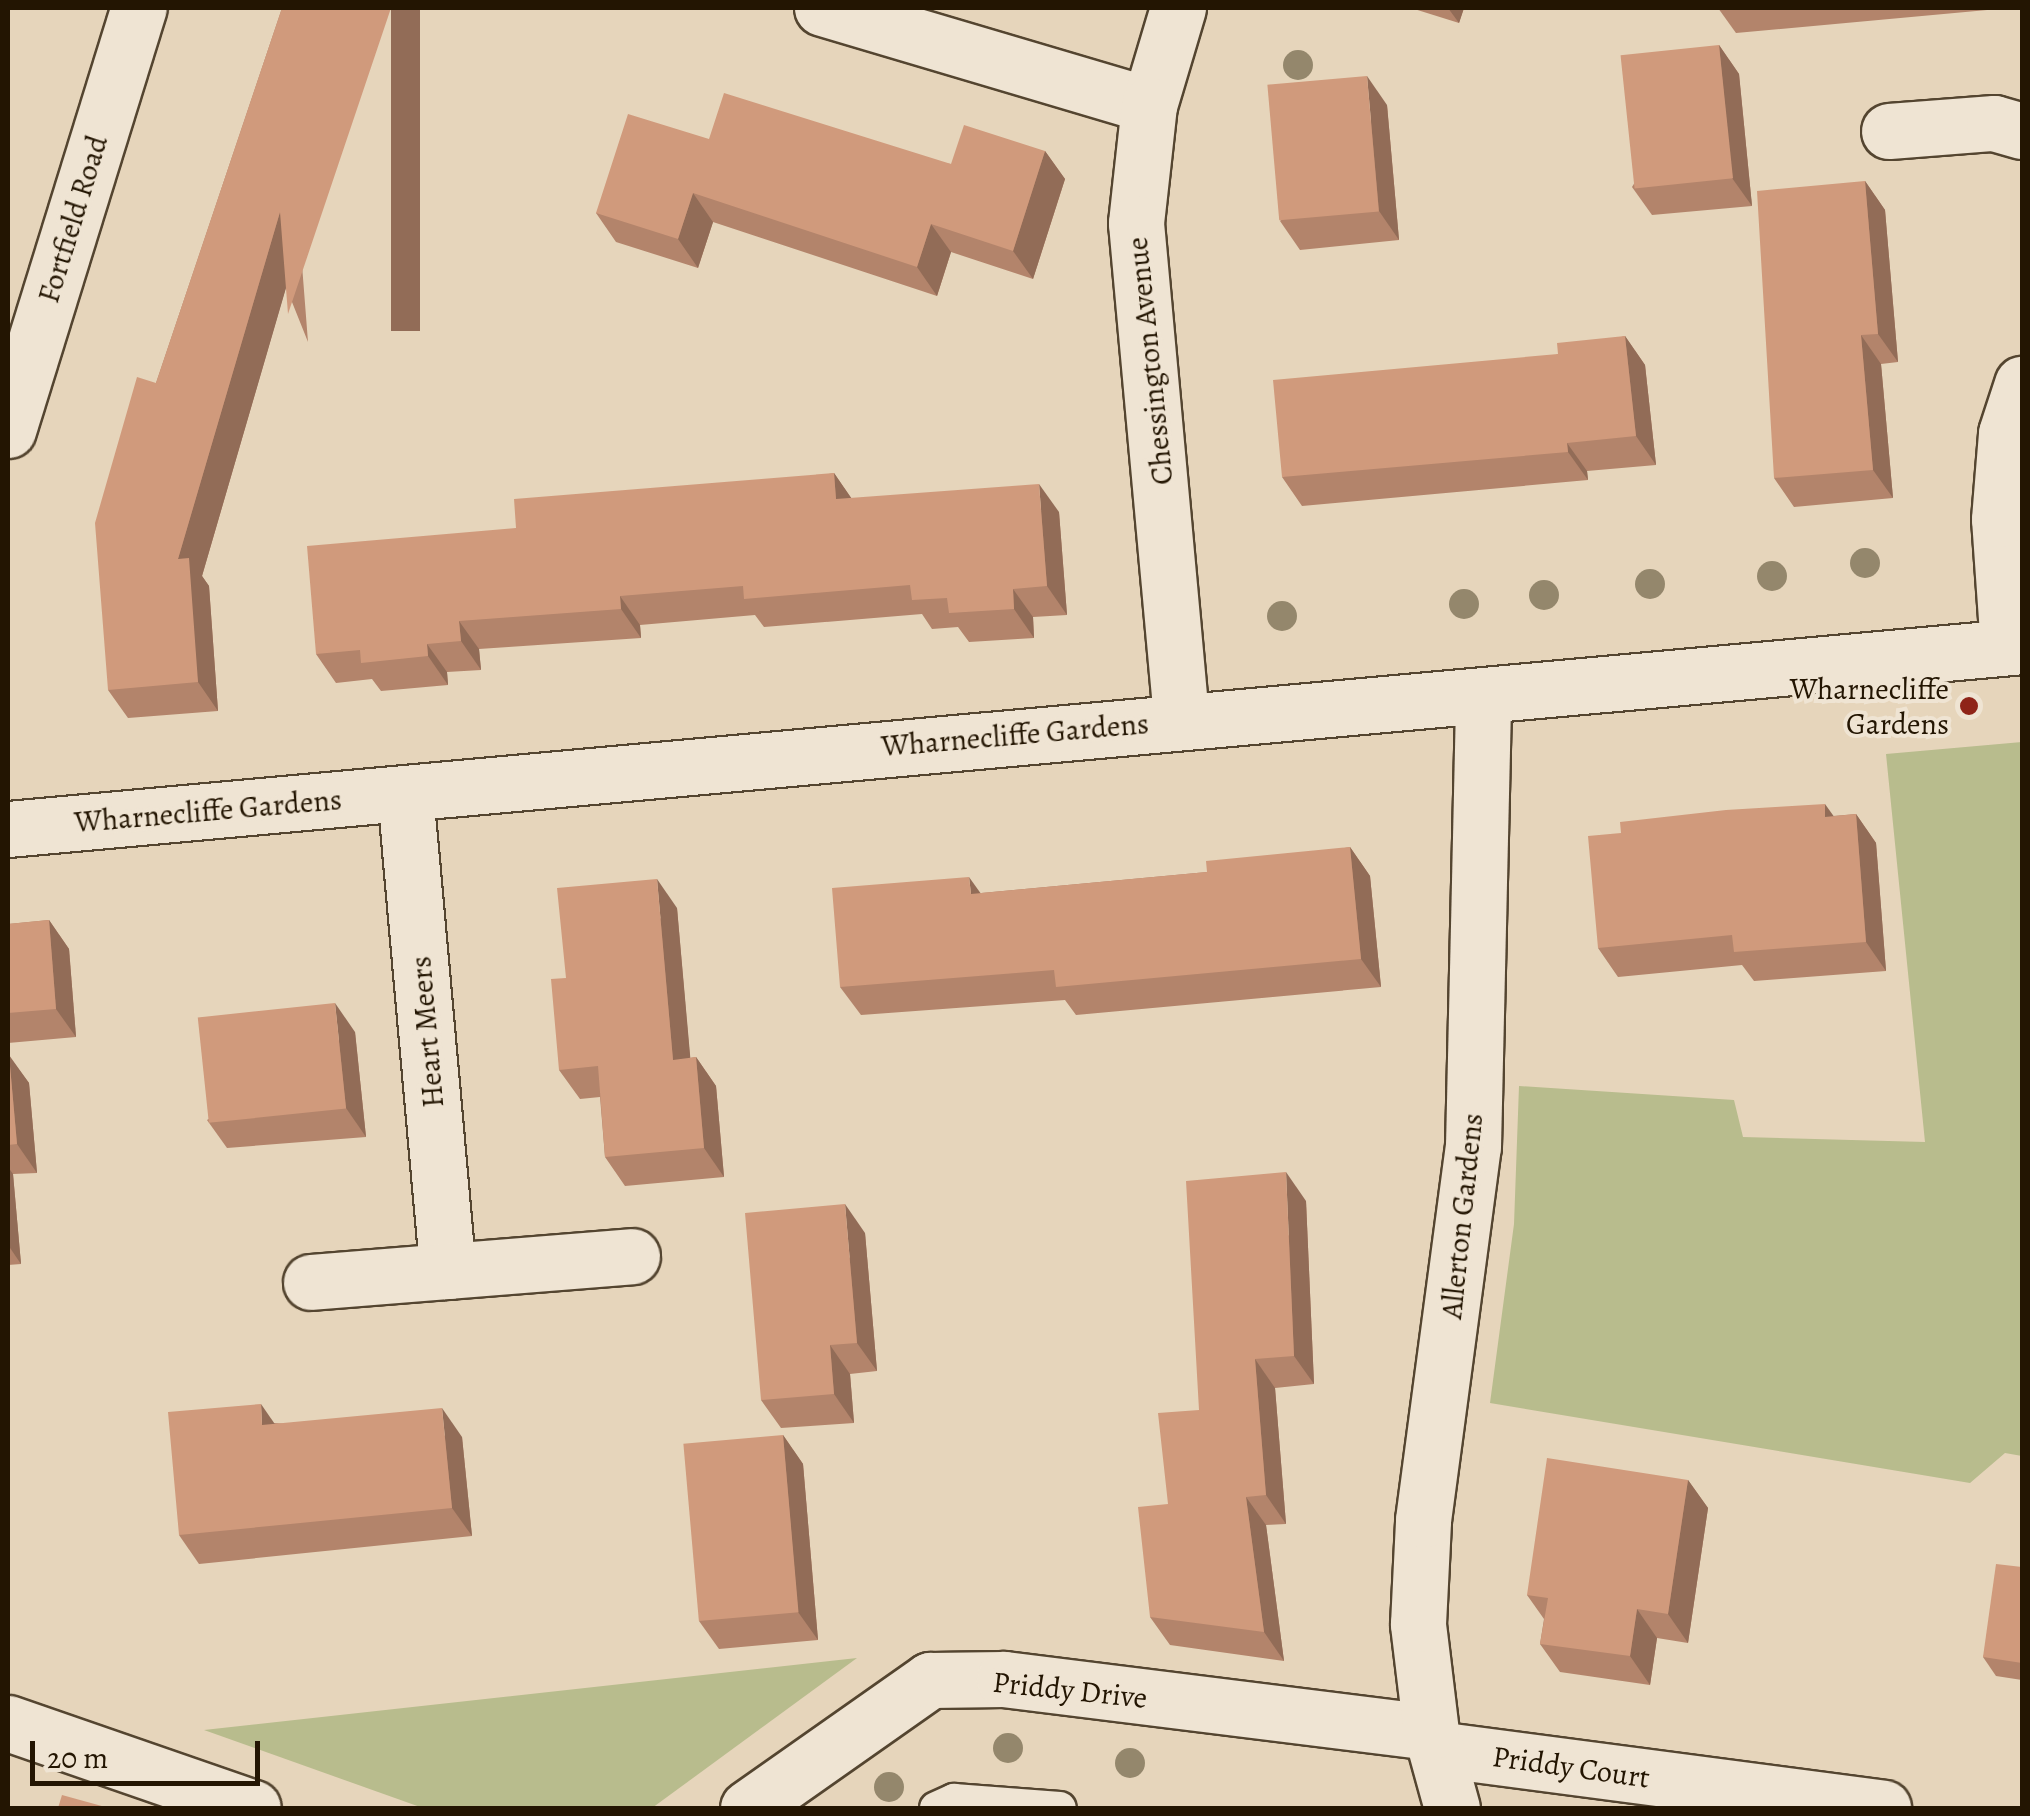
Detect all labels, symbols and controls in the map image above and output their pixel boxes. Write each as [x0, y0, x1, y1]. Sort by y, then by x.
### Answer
street label: Fortfield Road [30, 131, 116, 307]
street label: Chessington Avenue [1119, 235, 1181, 487]
place label: Wharnecliffe Gardens [1790, 671, 1949, 742]
marker: Wharnecliffe Gardens [1958, 695, 1980, 717]
street label: Wharnecliffe Gardens [880, 705, 1150, 765]
street label: Wharnecliffe Gardens [73, 781, 343, 841]
street label: Heart Meers [402, 955, 452, 1109]
street label: Allerton Gardens [1433, 1111, 1491, 1321]
street label: Priddy Drive [991, 1664, 1149, 1716]
scale bar [35, 1721, 265, 1783]
text: 20 m [47, 1738, 108, 1778]
street label: Priddy Court [1490, 1738, 1652, 1796]

